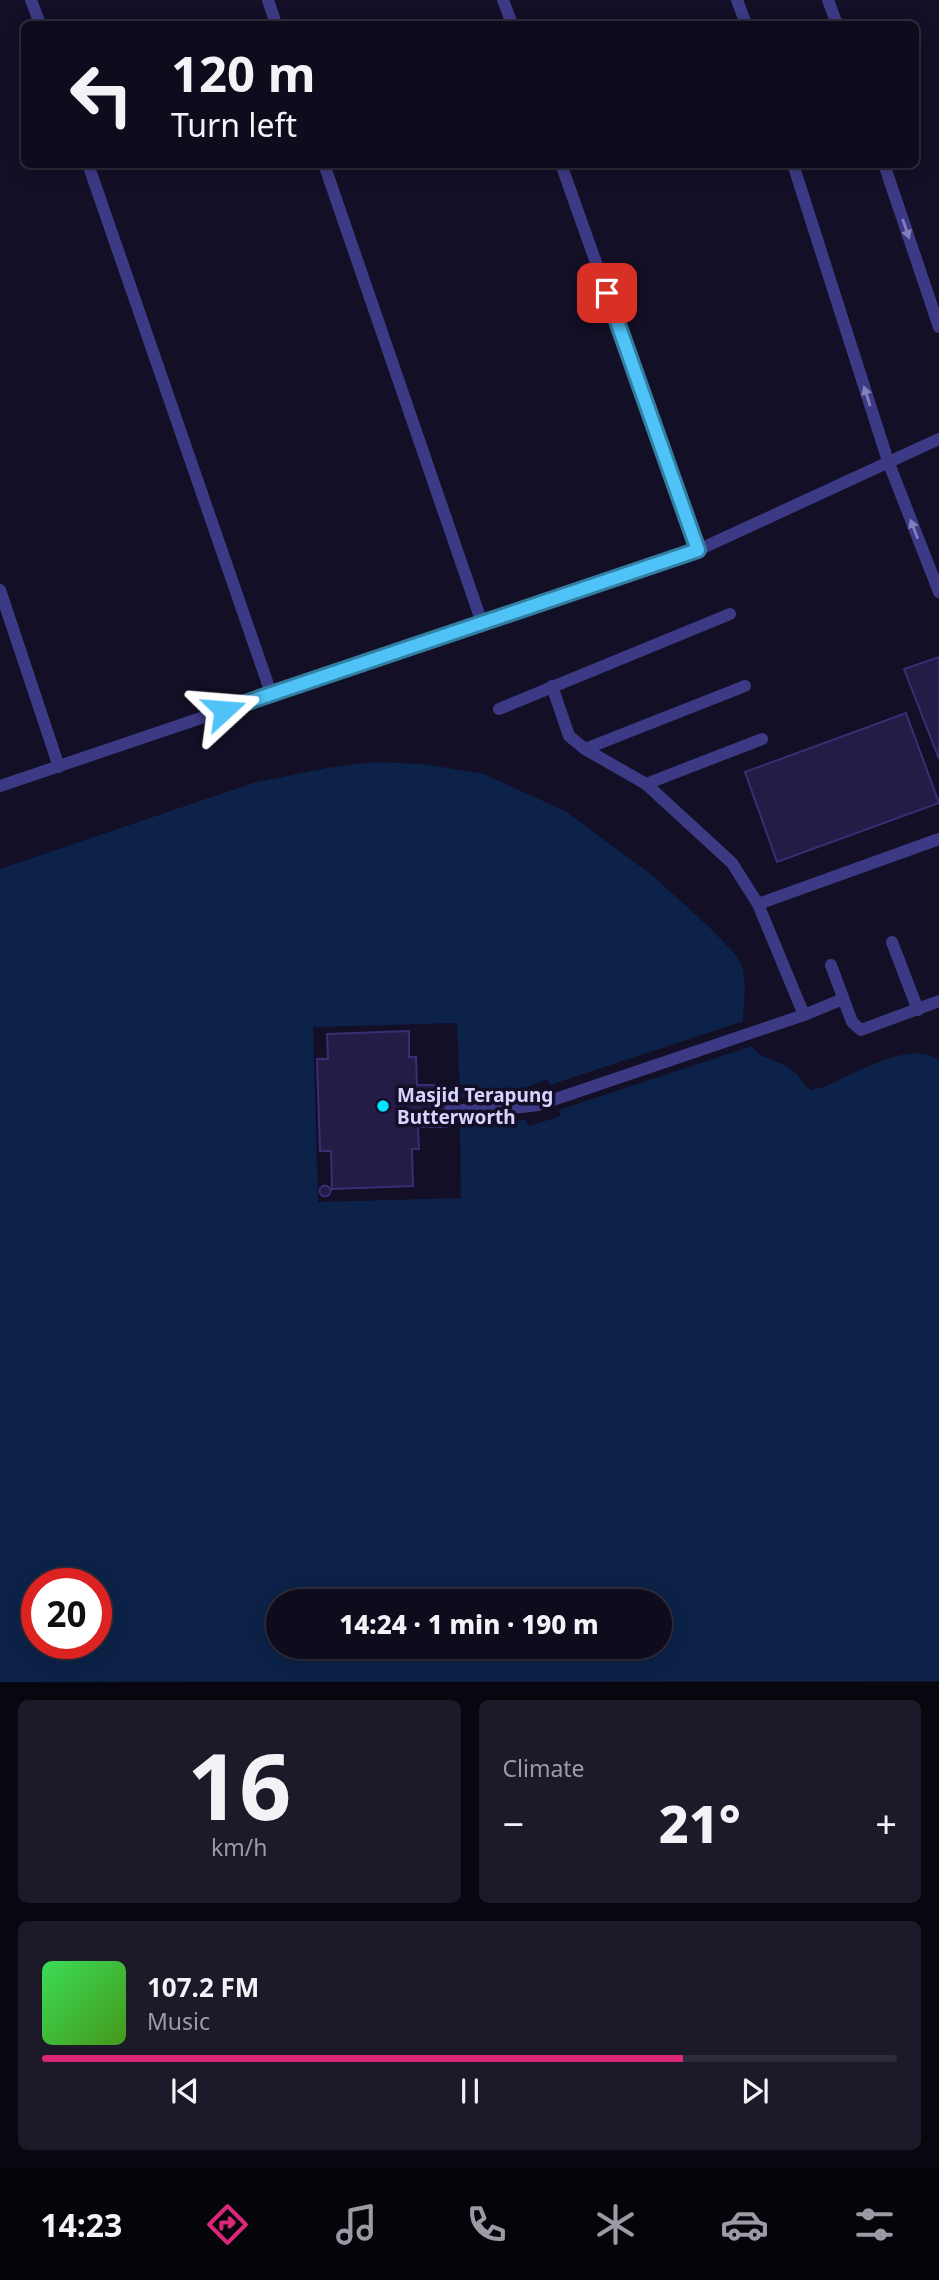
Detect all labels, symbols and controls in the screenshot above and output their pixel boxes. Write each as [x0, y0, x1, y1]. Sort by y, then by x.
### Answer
text: 120 m [171, 40, 316, 106]
icon: left [56, 49, 147, 140]
text: Turn left [171, 103, 297, 146]
one-way arrow [901, 219, 912, 240]
pin [577, 263, 637, 323]
icon: arrive [588, 274, 626, 312]
one-way arrow [861, 385, 872, 406]
one-way arrow [909, 518, 920, 539]
position arrow [187, 673, 261, 747]
place label: Masjid Terapung Butterworth [397, 1082, 553, 1130]
marker: Masjid Terapung Butterworth [375, 1098, 391, 1114]
speed limit sign: 20 [21, 1568, 112, 1659]
text: 14:24 · 1 min · 190 m [339, 1606, 599, 1642]
text: 16 [187, 1723, 291, 1847]
text: Climate [503, 1752, 585, 1784]
text: 21° [659, 1787, 741, 1858]
text: − [503, 1797, 524, 1849]
text: + [875, 1797, 897, 1849]
text: km/h [211, 1831, 268, 1863]
text: 107.2 FM [147, 1969, 259, 2005]
text: Music [147, 2005, 210, 2037]
icon: previous [166, 2072, 204, 2110]
icon: pause [451, 2072, 489, 2110]
icon: next [736, 2072, 774, 2110]
icon: directions [203, 2200, 252, 2249]
icon: music [332, 2200, 381, 2249]
icon: phone [462, 2200, 511, 2249]
icon: climate [591, 2200, 640, 2249]
icon: car [720, 2200, 769, 2249]
icon: filters [850, 2200, 899, 2249]
text: 14:23 [40, 2203, 122, 2246]

